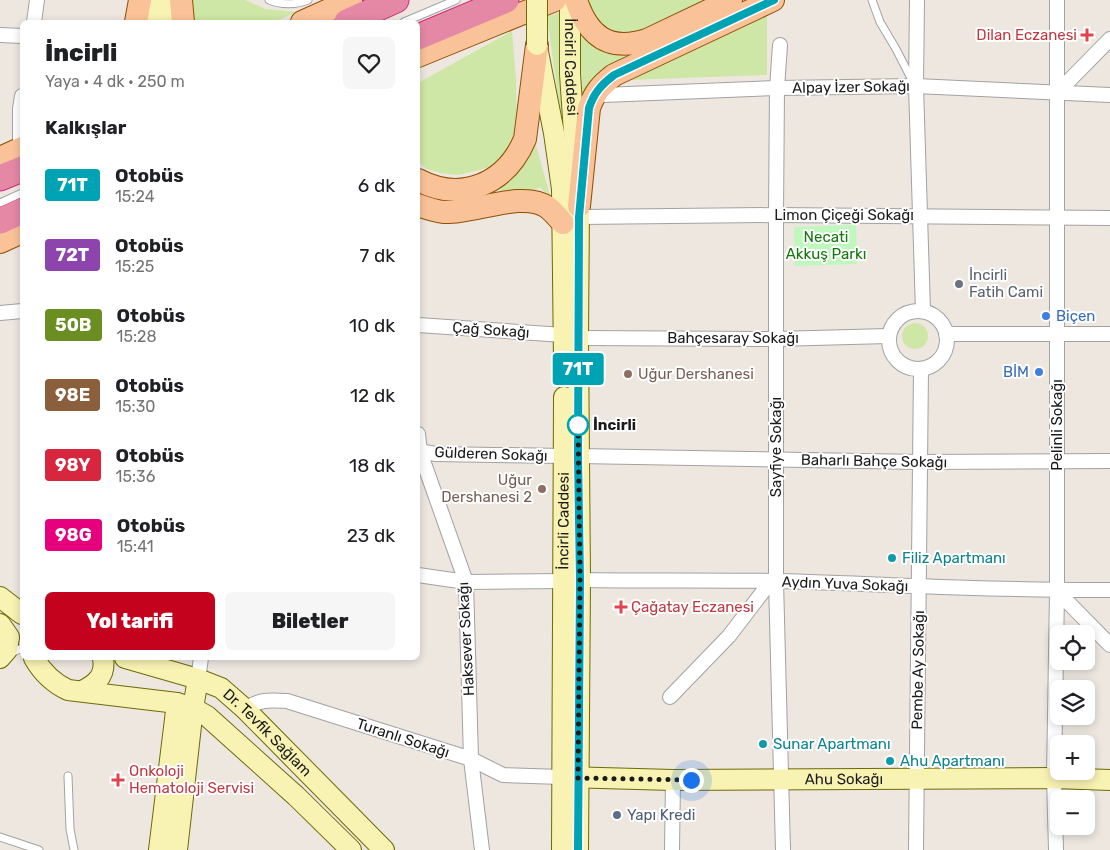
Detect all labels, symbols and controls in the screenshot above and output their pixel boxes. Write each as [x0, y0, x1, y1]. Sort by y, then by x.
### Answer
street label: İncirli Caddesi [561, 18, 582, 116]
place label: Dilan Eczanesi [976, 26, 1077, 44]
marker: Dilan Eczanesi [1081, 29, 1093, 41]
button: heart [343, 37, 395, 89]
text: İncirli [45, 39, 117, 67]
text: Yaya · 4 dk · 250 m [45, 72, 185, 91]
street label: Alpay İzer Sokağı [792, 77, 910, 97]
text: Kalkışlar [45, 116, 126, 139]
text: Otobüs [115, 164, 184, 187]
text: 71T [57, 174, 88, 196]
text: 6 dk [358, 174, 395, 197]
text: 15:24 [115, 187, 155, 206]
street label: Limon Çiçeği Sokağı [774, 206, 914, 224]
park label: Necati Akkuş Parkı [786, 228, 866, 263]
text: Otobüs [115, 234, 184, 257]
text: 72T [56, 244, 89, 266]
text: 7 dk [359, 244, 395, 267]
text: 15:25 [115, 257, 154, 276]
place label: İncirli Fatih Cami [969, 266, 1043, 301]
marker: İncirli Fatih Cami [953, 278, 965, 290]
text: Otobüs [117, 304, 185, 327]
place label: Biçen [1056, 307, 1095, 325]
marker: Biçen [1040, 310, 1052, 322]
text: 50B [55, 314, 92, 336]
text: 10 dk [349, 314, 395, 337]
street label: Çağ Sokağı [452, 318, 530, 342]
text: 15:28 [117, 327, 157, 346]
street label: Bahçesaray Sokağı [667, 329, 799, 347]
line badge: 71T [549, 353, 607, 385]
text: 71T [563, 358, 593, 380]
place label: BİM [1003, 363, 1029, 381]
place label: Uğur Dershanesi [638, 365, 754, 383]
marker: BİM [1033, 366, 1045, 378]
marker: Uğur Dershanesi [622, 368, 634, 380]
text: Otobüs [115, 374, 184, 397]
street label: Pelinli Sokağı [1048, 379, 1066, 471]
text: 98E [55, 384, 90, 406]
text: 12 dk [350, 384, 395, 407]
text: 15:30 [115, 397, 155, 416]
street label: Sayfiye Sokağı [767, 397, 785, 497]
marker: İncirli [567, 414, 589, 436]
place label: İncirli [593, 416, 636, 434]
street label: Gülderen Sokağı [434, 443, 548, 465]
text: Otobüs [116, 444, 184, 467]
street label: Baharlı Bahçe Sokağı [801, 451, 947, 471]
text: 98Y [55, 454, 91, 476]
text: 18 dk [349, 454, 395, 477]
text: 15:36 [116, 467, 155, 486]
place label: Uğur Dershanesi 2 [441, 471, 532, 506]
street label: İncirli Caddesi [554, 472, 573, 570]
marker: Uğur Dershanesi 2 [536, 483, 548, 495]
text: Otobüs [117, 514, 185, 537]
text: 98G [55, 524, 92, 546]
text: 23 dk [347, 524, 395, 547]
text: 15:41 [117, 537, 154, 556]
place label: Filiz Apartmanı [902, 549, 1006, 567]
marker: Filiz Apartmanı [886, 552, 898, 564]
street label: Aydın Yuva Sokağı [781, 573, 909, 595]
street label: Haksever Sokağı [454, 581, 478, 697]
button: Yol tarifi [45, 592, 215, 650]
button: Biletler [225, 592, 395, 650]
place label: Çağatay Eczanesi [631, 598, 754, 616]
marker: Çağatay Eczanesi [615, 601, 627, 613]
street label: Pembe Ay Sokağı [908, 610, 928, 730]
map controls [1050, 625, 1095, 835]
button: locate [1050, 625, 1095, 670]
button: layers [1050, 680, 1095, 725]
street label: Dr. Tevfik Sağlam [219, 685, 315, 780]
street label: Turanlı Sokağı [354, 714, 452, 762]
place label: Sunar Apartmanı [773, 735, 891, 753]
button: + [1050, 735, 1095, 780]
marker: Sunar Apartmanı [757, 738, 769, 750]
place label: Ahu Apartmanı [900, 752, 1005, 770]
marker: Ahu Apartmanı [884, 755, 896, 767]
place label: Onkoloji Hematoloji Servisi [129, 762, 254, 797]
your location [679, 768, 704, 793]
street label: Ahu Sokağı [805, 770, 883, 788]
marker: Onkoloji Hematoloji Servisi [111, 773, 125, 787]
button: − [1050, 790, 1095, 835]
place label: Yapı Kredi [627, 806, 695, 824]
marker: Yapı Kredi [611, 809, 623, 821]

